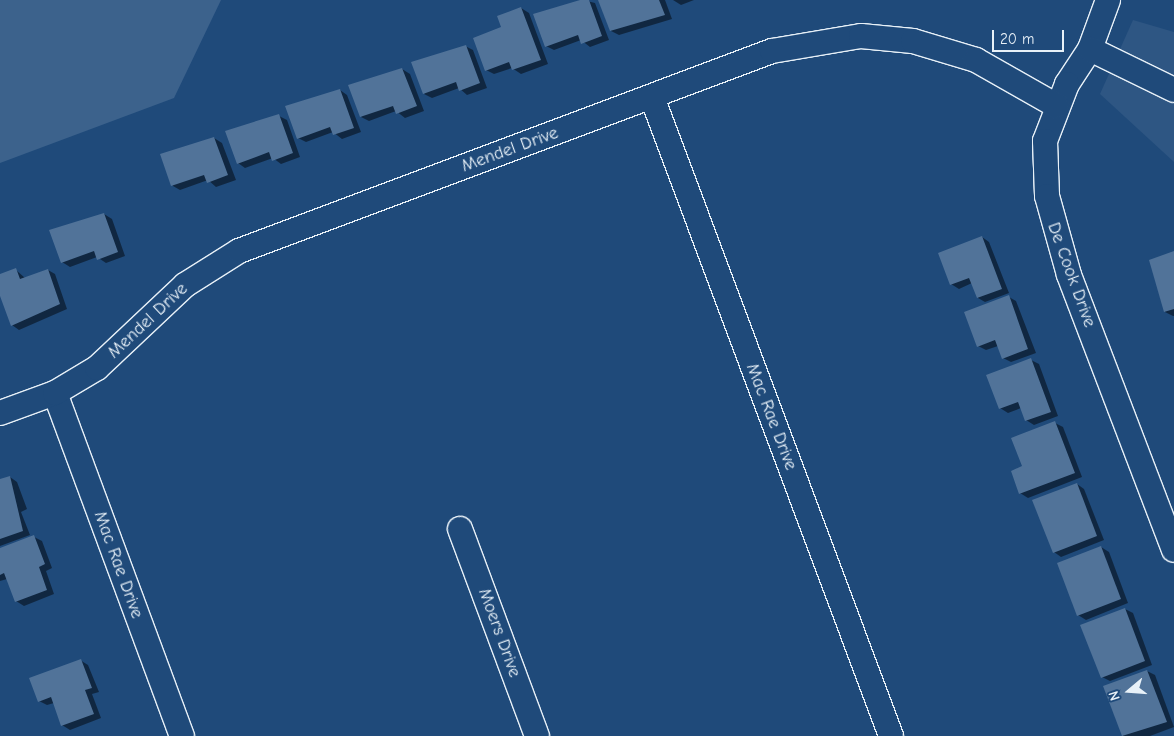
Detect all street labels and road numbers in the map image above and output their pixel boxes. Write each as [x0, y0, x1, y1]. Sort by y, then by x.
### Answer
street label: Mendel Drive [459, 123, 561, 177]
street label: De Cook Drive [1042, 220, 1100, 330]
street label: Mendel Drive [104, 279, 192, 363]
street label: Mac Rae Drive [741, 361, 801, 473]
street label: Mac Rae Drive [89, 508, 147, 622]
street label: Moers Drive [473, 586, 525, 680]

